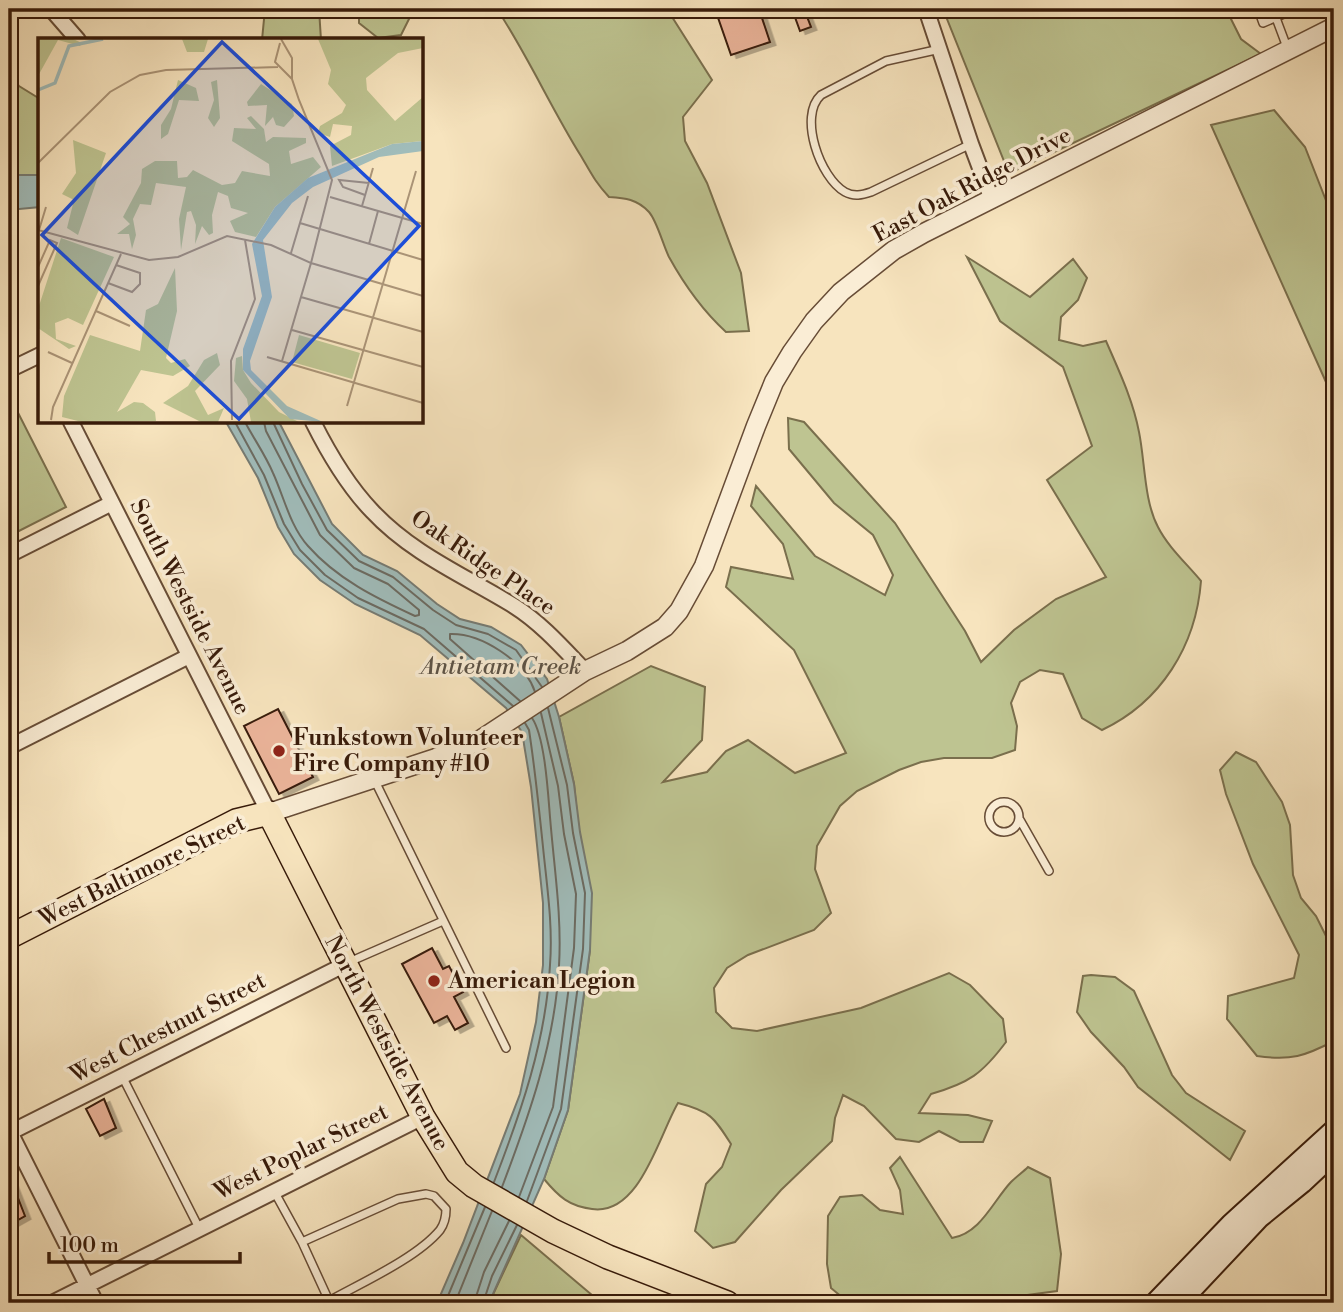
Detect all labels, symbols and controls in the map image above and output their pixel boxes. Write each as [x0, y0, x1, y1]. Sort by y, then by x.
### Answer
inset map [38, 38, 424, 424]
street label: East Oak Ridge Drive [868, 121, 1076, 249]
street label: South Westside Avenue [123, 494, 257, 720]
street label: Oak Ridge Place [405, 504, 561, 622]
water label: Antietam Creek [418, 652, 581, 682]
place label: Funkstown Volunteer Fire Company #10 [293, 724, 524, 778]
marker: Funkstown Volunteer Fire Company #10 [271, 743, 287, 759]
street label: West Baltimore Street [33, 809, 250, 934]
street label: North Westside Avenue [318, 931, 456, 1155]
street label: West Chestnut Street [65, 967, 271, 1090]
place label: American Legion [447, 967, 635, 995]
marker: American Legion [426, 973, 442, 989]
street label: West Poplar Street [209, 1098, 393, 1207]
scale bar [49, 1221, 240, 1265]
text: 100 m [60, 1233, 119, 1259]

